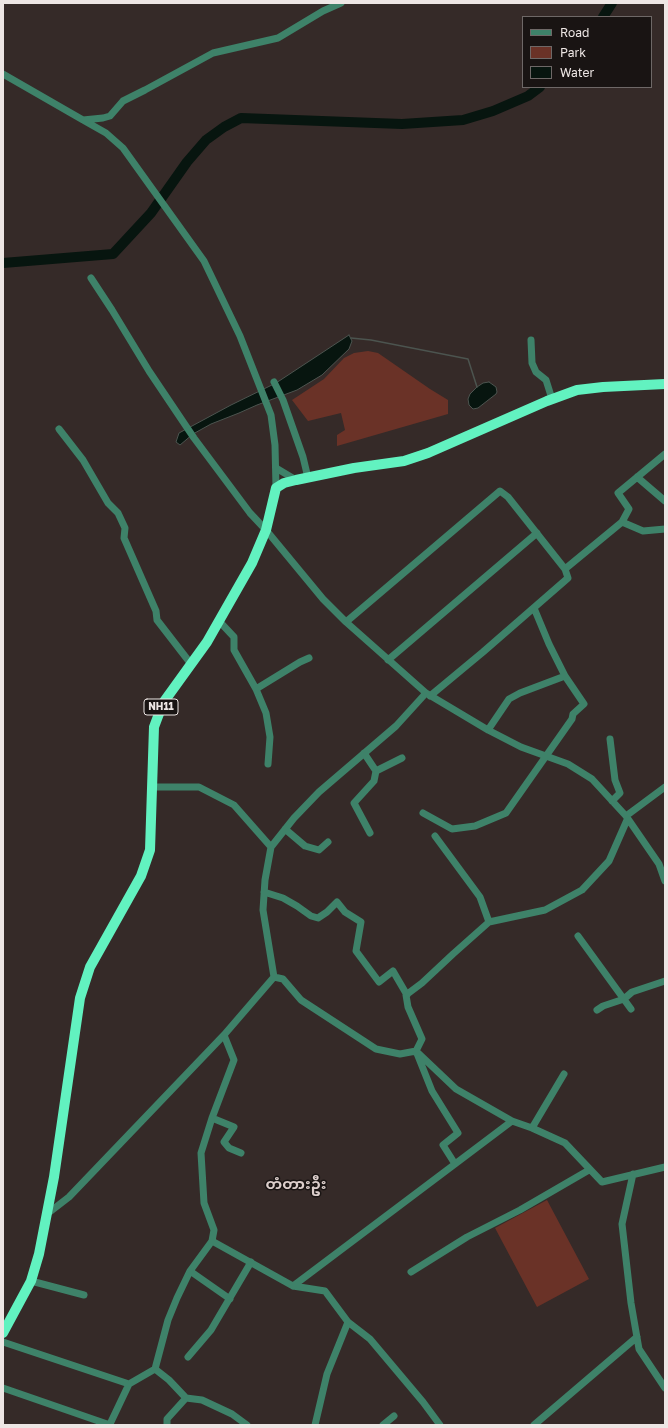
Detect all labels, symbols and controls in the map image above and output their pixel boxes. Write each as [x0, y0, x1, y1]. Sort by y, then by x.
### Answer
legend [522, 16, 652, 88]
text: Road [560, 25, 589, 40]
text: Park [560, 45, 586, 60]
text: Water [560, 65, 594, 80]
road number: NH11 [144, 699, 178, 715]
district label: တံတားဦး [266, 1175, 326, 1193]

